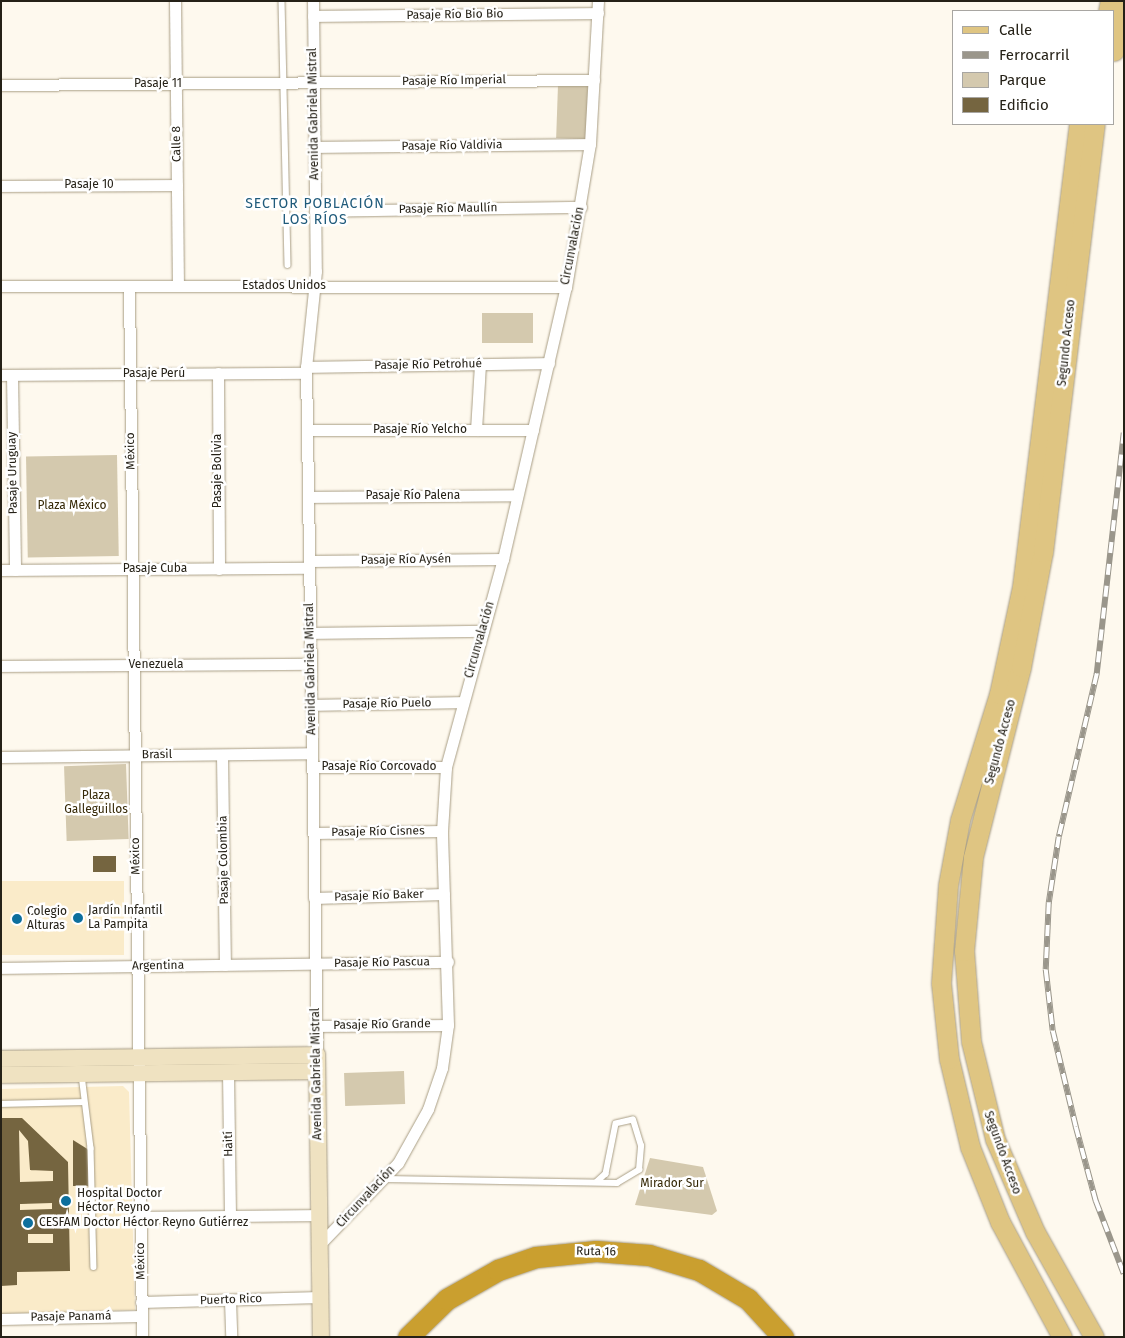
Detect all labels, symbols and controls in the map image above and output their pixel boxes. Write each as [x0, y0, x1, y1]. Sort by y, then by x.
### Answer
street label: Pasaje Río Bio Bio [406, 7, 504, 23]
legend [952, 10, 1115, 125]
text: Calle [999, 21, 1032, 39]
text: Ferrocarril [999, 46, 1069, 64]
street label: Avenida Gabriela Mistral [306, 48, 322, 180]
text: Parque [999, 71, 1046, 89]
street label: Pasaje Río Imperial [402, 73, 506, 89]
street label: Pasaje 11 [134, 77, 182, 91]
text: Edificio [999, 96, 1049, 114]
street label: Calle 8 [169, 126, 185, 162]
street label: Pasaje Río Valdivia [401, 138, 503, 154]
street label: Pasaje 10 [64, 178, 114, 192]
district label: SECTOR POBLACIÓN LOS RÍOS [243, 196, 387, 228]
street label: Pasaje Río Maullín [398, 201, 498, 217]
street label: Circunvalación [558, 206, 588, 286]
street label: Estados Unidos [242, 279, 326, 293]
street label: Segundo Acceso [1055, 299, 1079, 387]
street label: Pasaje Río Petrohué [374, 357, 482, 373]
street label: Pasaje Perú [123, 367, 185, 381]
street label: Pasaje Río Yelcho [373, 423, 467, 437]
street label: Pasaje Uruguay [5, 432, 21, 514]
street label: México [123, 432, 139, 470]
street label: Pasaje Bolivia [211, 434, 225, 508]
street label: Pasaje Río Palena [366, 489, 460, 503]
park label: Plaza México [37, 499, 107, 513]
street label: Pasaje Río Aysén [361, 552, 451, 568]
street label: Pasaje Cuba [123, 562, 187, 576]
street label: Circunvalación [462, 600, 498, 680]
street label: Avenida Gabriela Mistral [303, 603, 319, 735]
street label: Venezuela [128, 658, 184, 672]
street label: Pasaje Río Puelo [342, 696, 432, 712]
street label: Segundo Acceso [983, 698, 1019, 786]
street label: Brasil [142, 748, 172, 762]
street label: Pasaje Río Corcovado [321, 760, 437, 774]
park label: Plaza Galleguillos [64, 789, 128, 817]
street label: Pasaje Colombia [216, 815, 232, 905]
street label: Pasaje Río Cisnes [331, 824, 425, 840]
street label: México [128, 837, 144, 875]
street label: Pasaje Río Baker [334, 887, 424, 905]
place label: Jardín Infantil La Pampita [88, 904, 163, 932]
place label: Colegio Alturas [27, 905, 67, 933]
marker: Jardín Infantil La Pampita [72, 912, 84, 924]
marker: Colegio Alturas [11, 913, 23, 925]
street label: Pasaje Río Pascua [334, 955, 430, 971]
street label: Argentina [132, 958, 184, 974]
street label: Avenida Gabriela Mistral [309, 1008, 325, 1140]
street label: Pasaje Río Grande [333, 1017, 431, 1033]
street label: Segundo Acceso [980, 1109, 1024, 1197]
street label: Haití [222, 1131, 236, 1157]
street label: Circunvalación [334, 1163, 398, 1231]
park label: Mirador Sur [640, 1177, 704, 1191]
place label: Hospital Doctor Héctor Reyno [77, 1187, 162, 1215]
marker: Hospital Doctor Héctor Reyno [59, 1194, 73, 1208]
marker: CESFAM Doctor Héctor Reyno Gutiérrez [21, 1216, 35, 1230]
place label: CESFAM Doctor Héctor Reyno Gutiérrez [39, 1216, 248, 1230]
street label: México [133, 1242, 149, 1280]
street label: Ruta 16 [576, 1244, 616, 1260]
street label: Puerto Rico [200, 1292, 262, 1308]
street label: Pasaje Panamá [30, 1309, 112, 1325]

